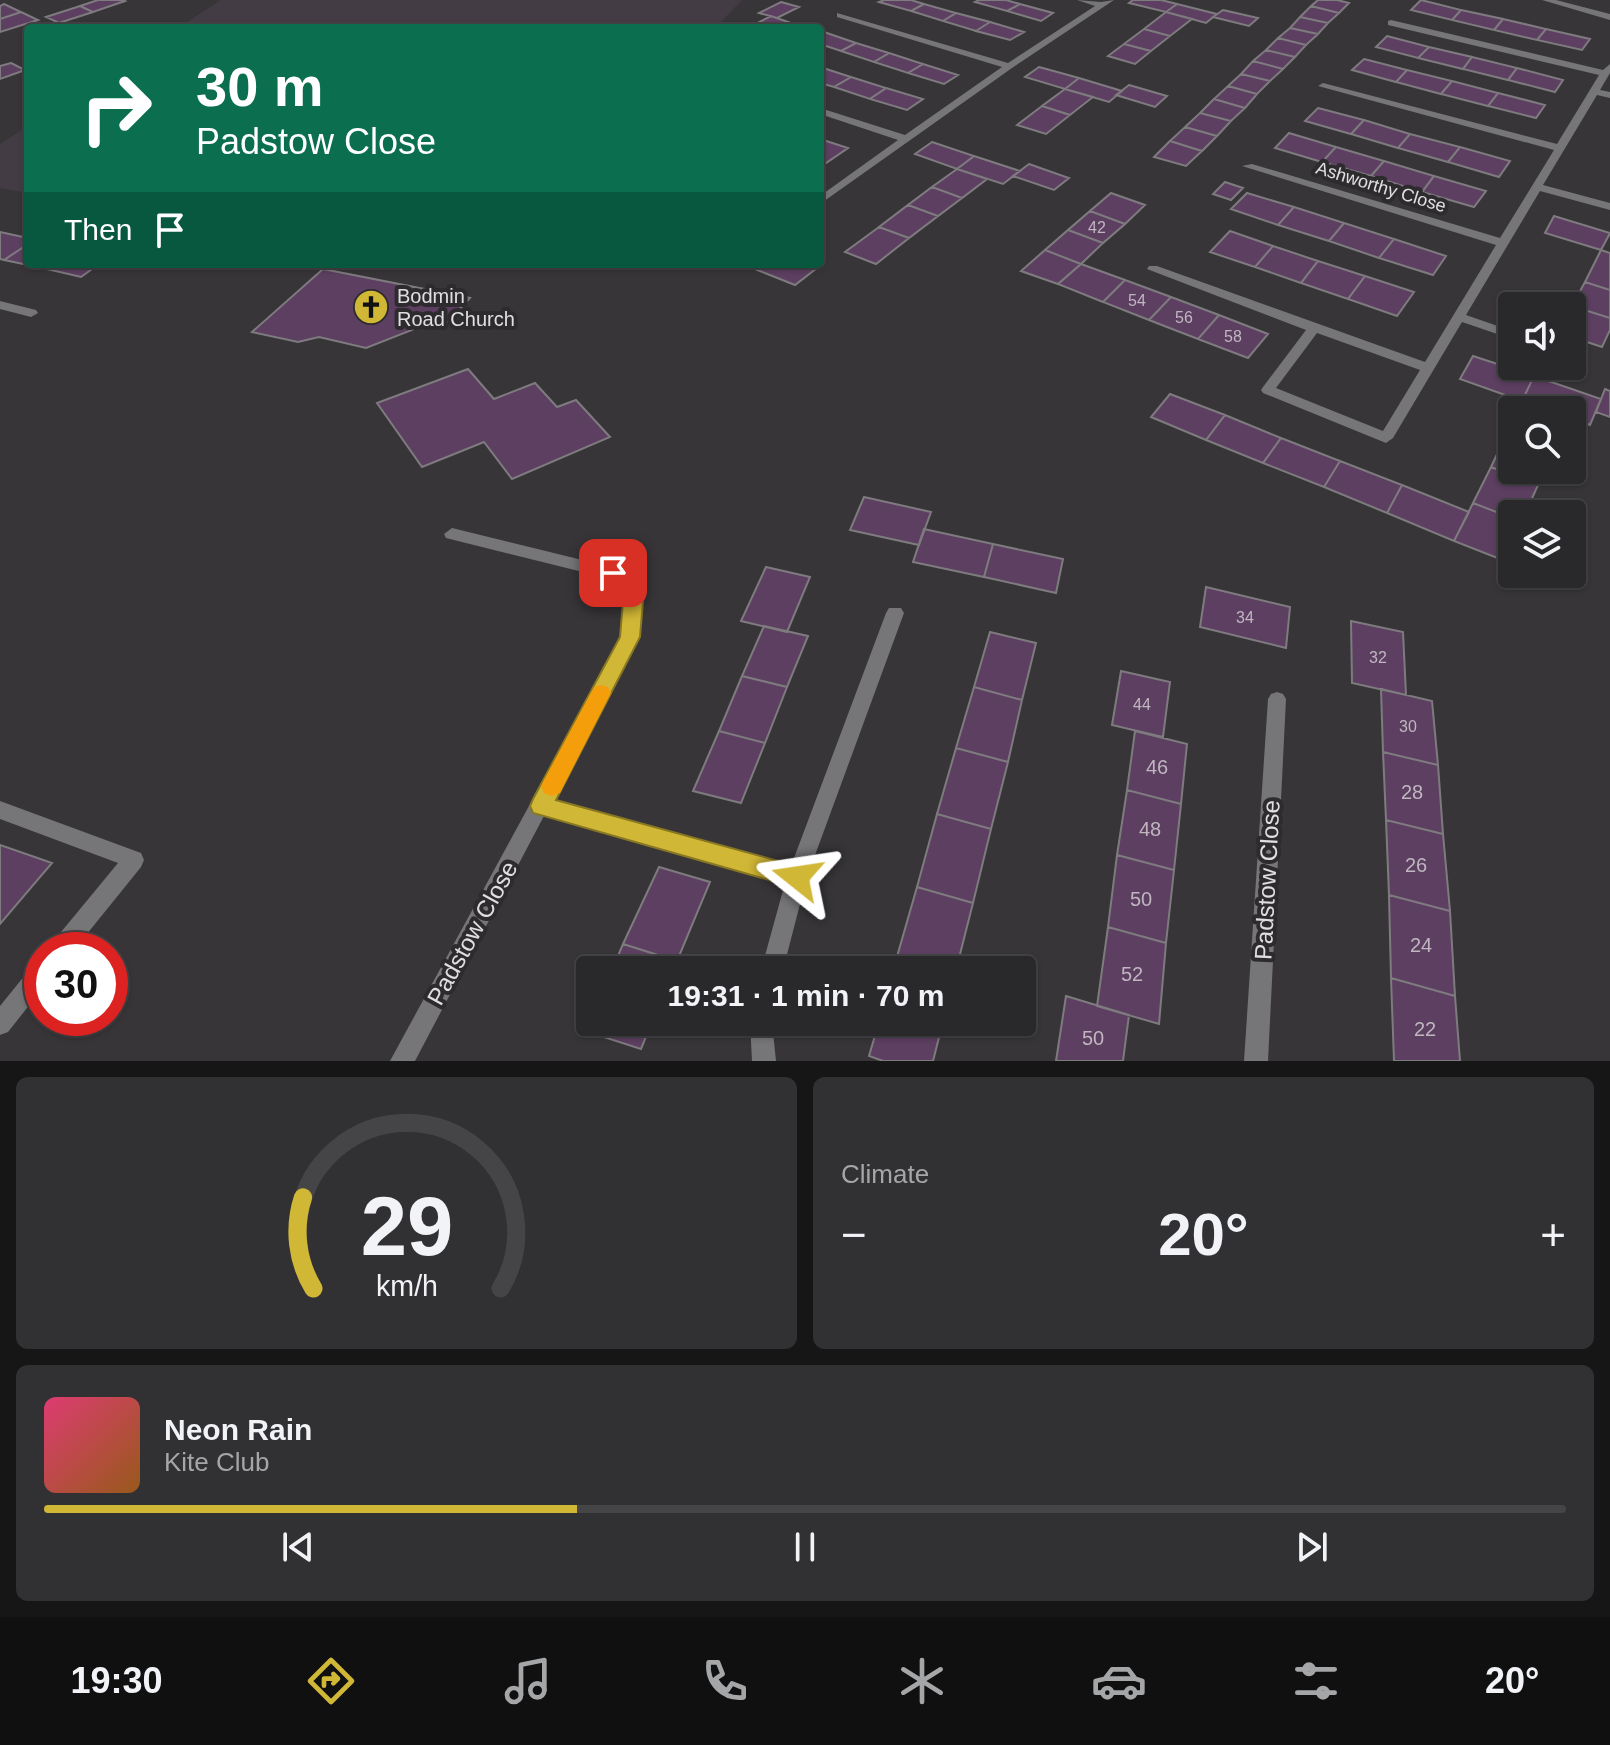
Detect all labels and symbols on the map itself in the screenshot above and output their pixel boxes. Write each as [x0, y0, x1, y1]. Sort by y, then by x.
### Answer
street label: Ashworthy Close [1313, 158, 1449, 216]
house number: 42 [1088, 219, 1106, 236]
place label: Bodmin Road Church [397, 285, 515, 330]
church icon: Bodmin Road Church [352, 288, 390, 326]
house number: 54 [1128, 292, 1146, 309]
house number: 56 [1175, 309, 1193, 326]
house number: 58 [1224, 328, 1242, 345]
pin [579, 539, 647, 607]
house number: 34 [1236, 609, 1254, 626]
house number: 32 [1369, 649, 1387, 666]
house number: 44 [1133, 696, 1151, 713]
house number: 30 [1399, 718, 1417, 735]
house number: 46 [1146, 756, 1168, 778]
house number: 28 [1401, 781, 1423, 803]
street label: Padstow Close [1249, 799, 1285, 961]
house number: 48 [1139, 818, 1161, 840]
position arrow [755, 835, 839, 919]
house number: 26 [1405, 854, 1427, 876]
street label: Padstow Close [421, 856, 523, 1010]
house number: 50 [1130, 888, 1152, 910]
speed limit sign: 30 [24, 932, 128, 1036]
house number: 24 [1410, 934, 1432, 956]
house number: 52 [1121, 963, 1143, 985]
house number: 22 [1414, 1018, 1436, 1040]
house number: 50 [1082, 1027, 1104, 1049]

